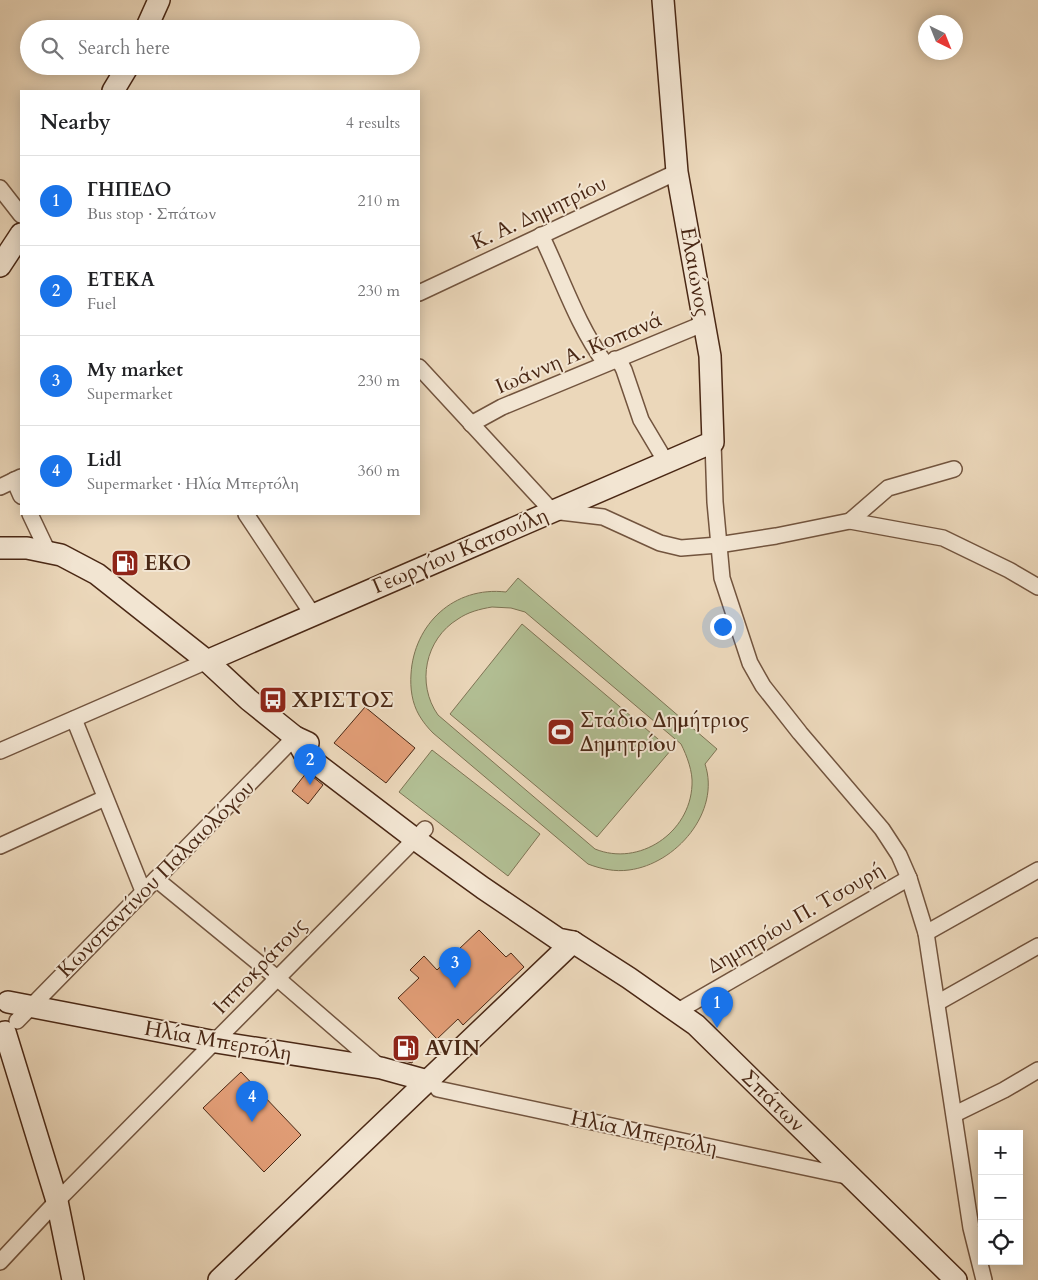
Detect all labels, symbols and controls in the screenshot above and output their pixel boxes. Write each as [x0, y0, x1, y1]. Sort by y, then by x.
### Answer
north arrow [918, 15, 963, 60]
search box [20, 20, 420, 75]
icon: search [38, 34, 66, 62]
text: Search here [78, 35, 170, 61]
text: Nearby [40, 108, 111, 137]
text: 4 results [346, 112, 400, 134]
street label: Κ. Α. Δημητρίου [467, 169, 611, 257]
text: ΓΗΠΕΔΟ [87, 177, 172, 203]
text: 1 [52, 190, 60, 212]
text: 210 m [358, 190, 400, 212]
text: Bus stop · Σπάτων [87, 203, 216, 225]
street label: Ελαιώνος [673, 225, 717, 319]
text: ΕΤΕΚΑ [87, 267, 155, 293]
text: 2 [52, 280, 60, 302]
text: 230 m [358, 280, 400, 302]
text: Fuel [87, 293, 116, 315]
street label: Ιωάννη Α. Κοπανά [491, 305, 667, 401]
text: My market [87, 357, 183, 383]
text: 3 [52, 370, 60, 392]
text: 230 m [358, 370, 400, 392]
text: Supermarket [87, 383, 173, 405]
text: Lidl [87, 447, 121, 473]
text: 4 [52, 460, 60, 482]
text: 360 m [358, 460, 400, 482]
text: Supermarket · Ηλία Μπερτόλη [87, 473, 299, 495]
street label: Γεωργίου Κατσούλη [368, 501, 552, 601]
fuel station icon: EKO [110, 548, 140, 578]
place label: EKO [144, 549, 191, 578]
your location [710, 614, 736, 640]
bus stop icon: ΧΡΙΣΤΟΣ [258, 685, 288, 715]
place label: ΧΡΙΣΤΟΣ [292, 686, 394, 715]
place label: Στάδιο Δημήτριος Δημητρίου [580, 706, 749, 759]
sports icon: Στάδιο Δημήτριος Δημητρίου [546, 717, 576, 747]
pin: 2 [294, 744, 326, 785]
street label: Κωνσταντίνου Παλαιολόγου [51, 774, 261, 984]
street label: Δημητρίου Π. Τσουρή [702, 855, 890, 981]
street label: Ιπποκράτους [206, 911, 314, 1021]
pin: 3 [439, 947, 471, 988]
pin: 1 [701, 987, 733, 1028]
street label: Ηλία Μπερτόλη [142, 1014, 294, 1068]
fuel station icon: AVIN [391, 1033, 421, 1063]
place label: AVIN [425, 1034, 480, 1063]
street label: Σπάτων [735, 1063, 811, 1139]
pin: 4 [236, 1081, 268, 1122]
street label: Ηλία Μπερτόλη [568, 1103, 720, 1163]
map controls [978, 1130, 1023, 1265]
button: + [978, 1130, 1023, 1175]
button: − [978, 1175, 1023, 1220]
button: locate [978, 1220, 1023, 1265]

